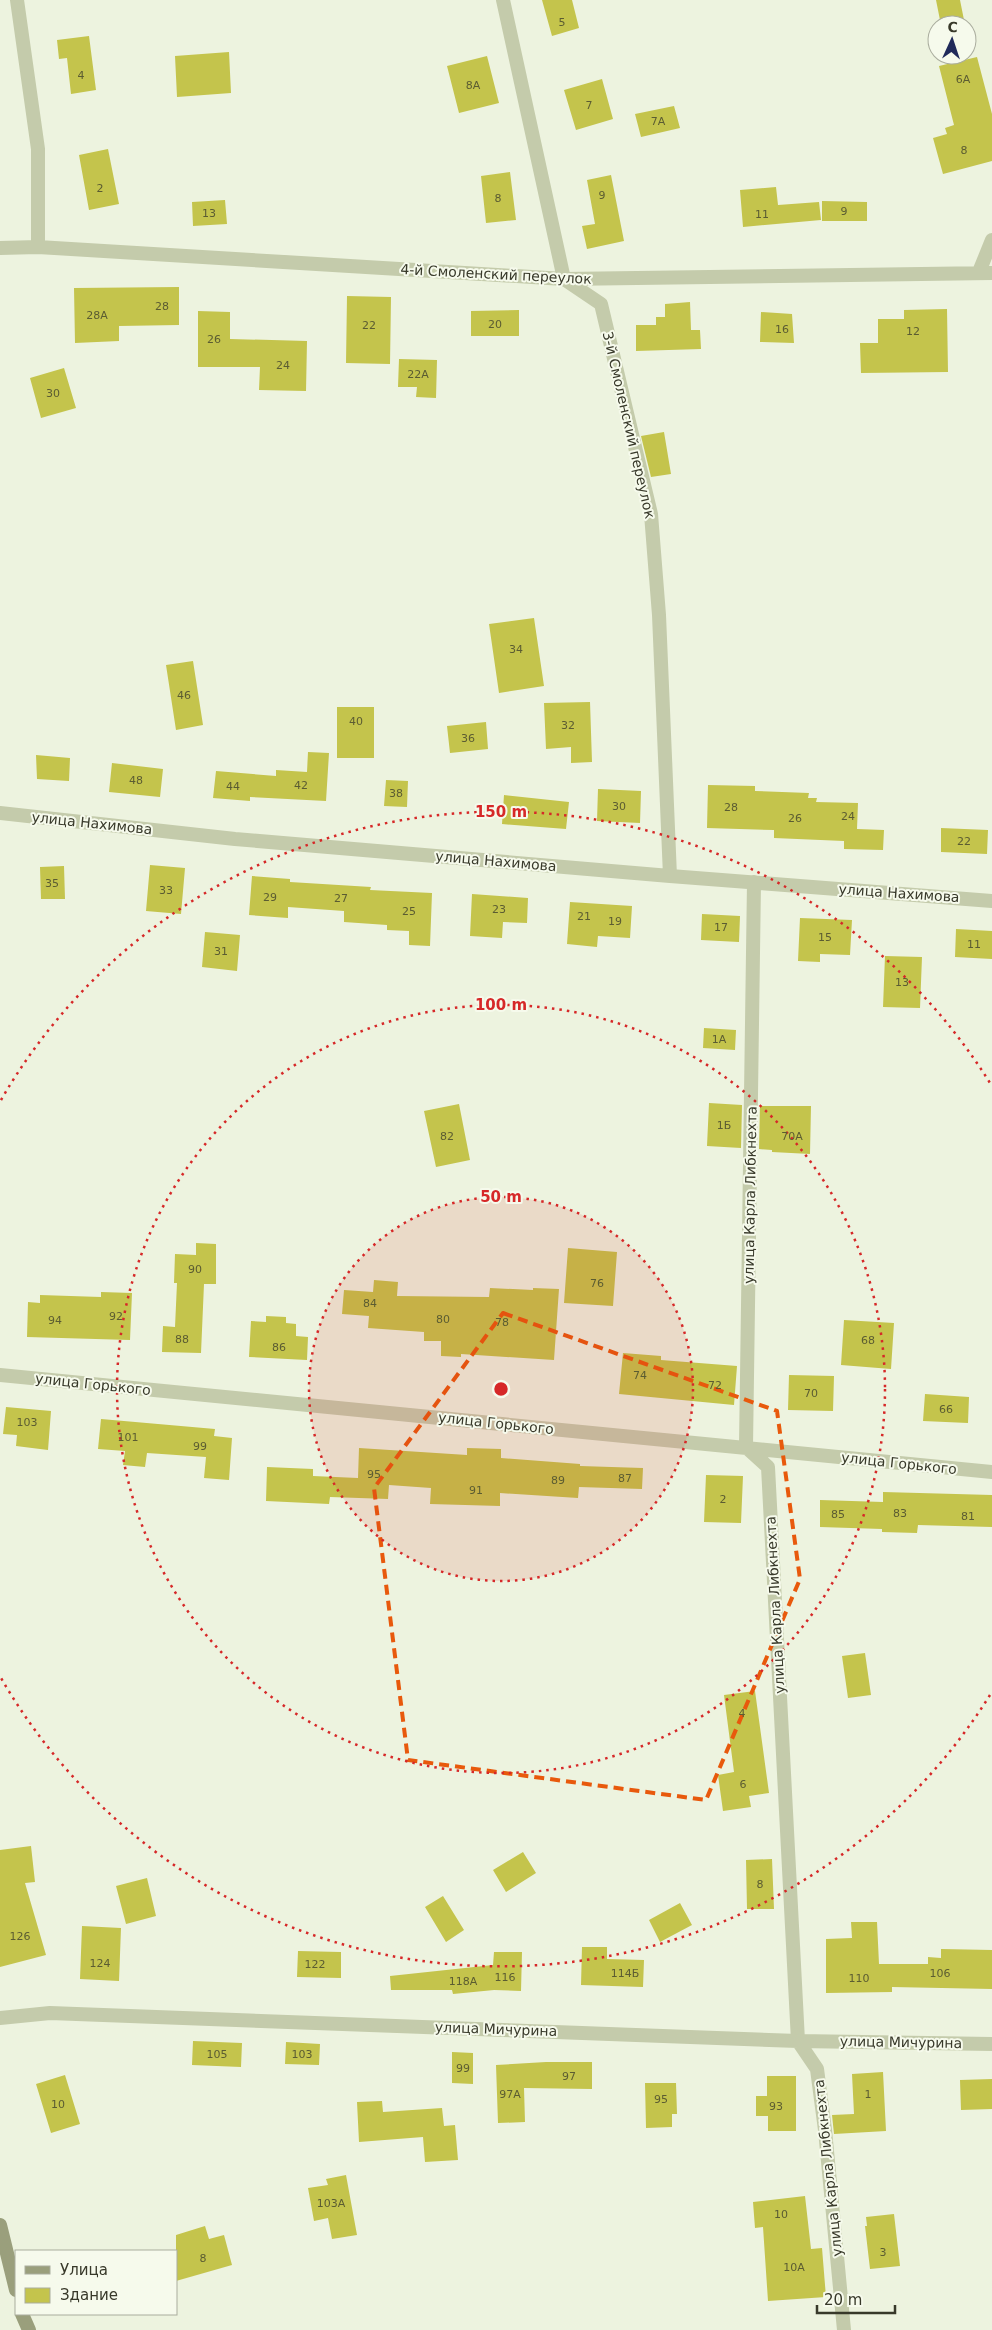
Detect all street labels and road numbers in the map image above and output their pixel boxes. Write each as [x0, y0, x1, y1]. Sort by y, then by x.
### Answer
street label: 4-й Смоленский переулок [400, 261, 592, 287]
street label: 3-й Смоленский переулок [600, 330, 658, 520]
street label: улица Нахимова [31, 809, 153, 837]
street label: улица Нахимова [435, 848, 557, 874]
street label: улица Нахимова [838, 881, 960, 905]
street label: улица Карла Либкнехта [740, 1106, 760, 1284]
street label: улица Горького [34, 1370, 152, 1398]
street label: улица Горького [437, 1409, 555, 1437]
street label: улица Горького [840, 1449, 958, 1477]
street label: улица Карла Либкнехта [762, 1516, 788, 1694]
street label: улица Мичурина [435, 2019, 557, 2039]
street label: улица Мичурина [840, 2033, 962, 2051]
street label: улица Карла Либкнехта [811, 2079, 845, 2257]

